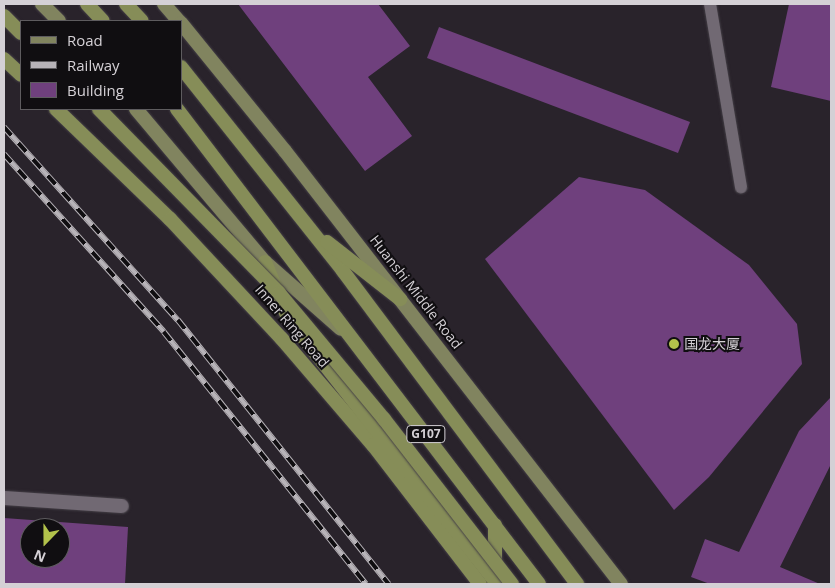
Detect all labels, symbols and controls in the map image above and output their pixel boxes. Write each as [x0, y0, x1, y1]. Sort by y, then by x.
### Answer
legend [20, 20, 182, 110]
text: Road [67, 30, 103, 50]
text: Railway [67, 55, 120, 75]
text: Building [67, 80, 124, 100]
street label: Huanshi Middle Road [366, 232, 466, 352]
street label: Inner Ring Road [252, 281, 332, 371]
place label: 国龙大厦 [684, 336, 740, 352]
marker: 国龙大厦 [668, 338, 680, 350]
road number: G107 [406, 424, 446, 444]
north arrow [20, 518, 70, 568]
text: N [31, 546, 48, 567]

